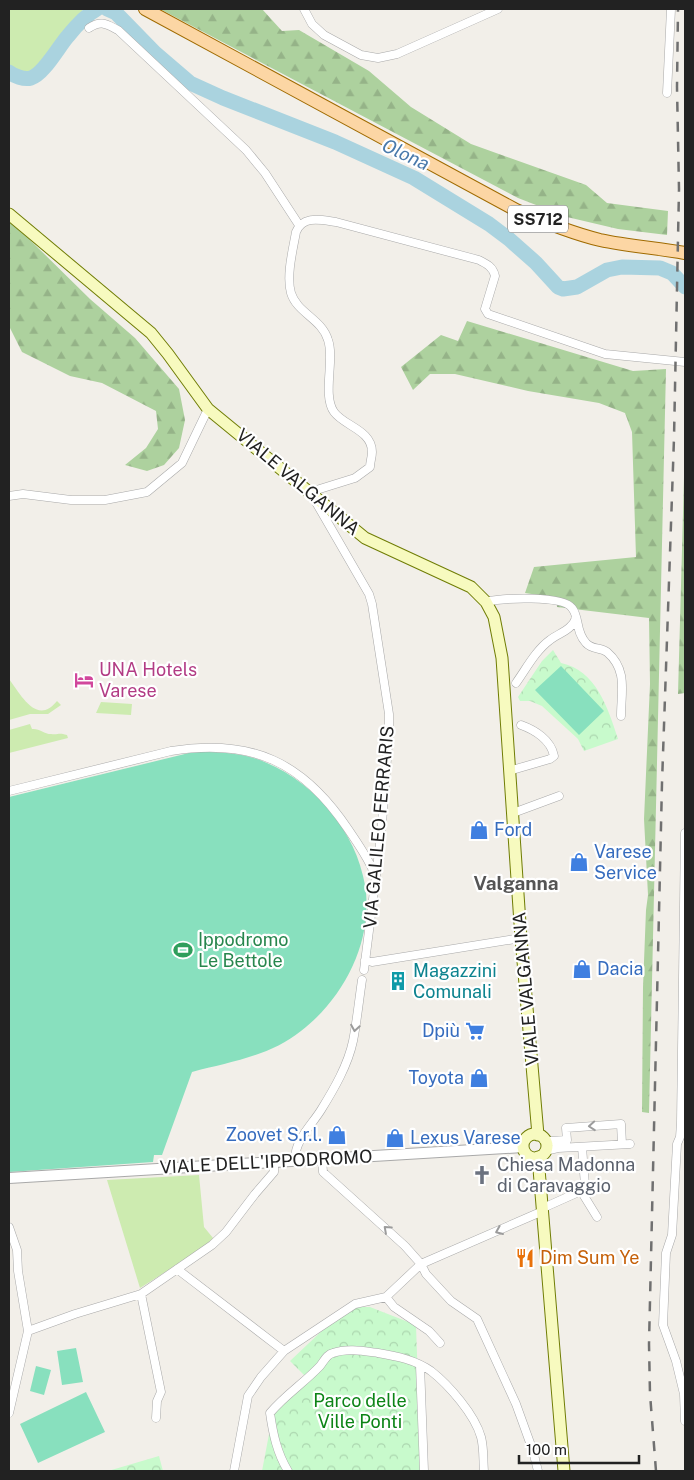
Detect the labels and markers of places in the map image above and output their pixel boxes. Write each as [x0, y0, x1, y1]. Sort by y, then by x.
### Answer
place label: UNA Hotels Varese [99, 659, 197, 701]
hotel icon: UNA Hotels Varese [73, 669, 95, 691]
shop icon: Ford [468, 819, 490, 841]
place label: Ford [494, 819, 532, 840]
place label: Varese Service [594, 841, 657, 883]
shop icon: Varese Service [568, 851, 590, 873]
place label: Ippodromo Le Bettole [198, 929, 288, 971]
sports icon: Ippodromo Le Bettole [172, 939, 194, 961]
shop icon: Dacia [571, 958, 593, 980]
place label: Dacia [597, 958, 644, 979]
place label: Magazzini Comunali [413, 960, 497, 1002]
building icon: Magazzini Comunali [387, 970, 409, 992]
place label: Dpiù [422, 1020, 460, 1041]
supermarket icon: Dpiù [464, 1020, 486, 1042]
place label: Toyota [408, 1067, 464, 1088]
shop icon: Toyota [468, 1067, 490, 1089]
place label: Zoovet S.r.l. [225, 1124, 322, 1145]
shop icon: Zoovet S.r.l. [326, 1124, 348, 1146]
shop icon: Lexus Varese [384, 1127, 406, 1149]
place label: Lexus Varese [410, 1127, 521, 1148]
place label: Chiesa Madonna di Caravaggio [497, 1154, 635, 1196]
church icon: Chiesa Madonna di Caravaggio [471, 1164, 493, 1186]
restaurant icon: Dim Sum Ye [514, 1247, 536, 1269]
place label: Dim Sum Ye [540, 1247, 640, 1268]

